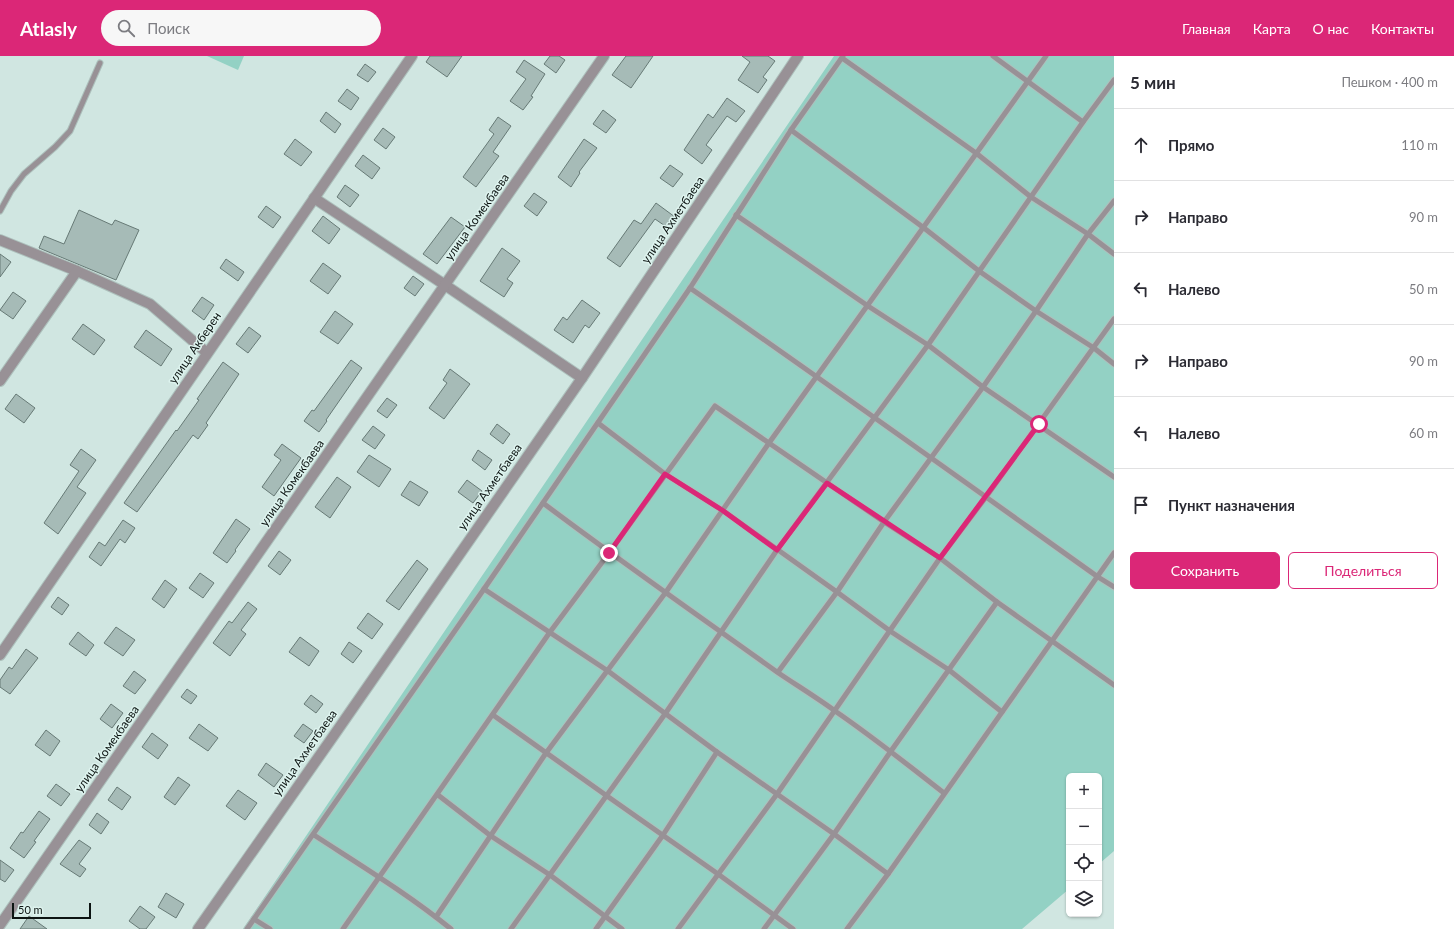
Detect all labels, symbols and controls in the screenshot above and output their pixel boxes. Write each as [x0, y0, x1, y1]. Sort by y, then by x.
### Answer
search box [101, 10, 381, 46]
text: Atlasly [20, 17, 77, 40]
icon: search [115, 17, 137, 39]
text: Поиск [147, 19, 190, 37]
text: Главная [1182, 20, 1231, 37]
text: Карта [1253, 20, 1291, 37]
text: О нас [1313, 20, 1349, 37]
text: Контакты [1371, 20, 1434, 37]
text: 5 мин [1130, 72, 1176, 93]
text: Пешком · 400 m [1341, 74, 1438, 90]
icon: ahead [1130, 134, 1152, 156]
text: Прямо [1168, 136, 1214, 154]
text: 110 m [1401, 137, 1438, 153]
street label: улица Комекбаева [441, 170, 512, 263]
street label: улица Ахметбаева [638, 173, 707, 266]
icon: right [1130, 206, 1152, 228]
text: Направо [1168, 208, 1228, 226]
text: 90 m [1409, 209, 1438, 225]
icon: left [1130, 278, 1152, 300]
text: Налево [1168, 280, 1220, 298]
text: 50 m [1409, 281, 1438, 297]
street label: улица Акберен [165, 309, 224, 386]
icon: right [1130, 350, 1152, 372]
text: Направо [1168, 352, 1228, 370]
text: 90 m [1409, 353, 1438, 369]
route start [1030, 415, 1048, 433]
icon: left [1130, 422, 1152, 444]
text: Налево [1168, 424, 1220, 442]
text: 60 m [1409, 425, 1438, 441]
street label: улица Комекбаева [256, 436, 327, 529]
street label: улица Ахметбаева [454, 441, 525, 533]
icon: arrive [1130, 494, 1152, 516]
text: Пункт назначения [1168, 496, 1295, 514]
route end [600, 544, 618, 562]
button: Сохранить [1130, 552, 1280, 589]
button: Поделиться [1288, 552, 1438, 589]
street label: улица Комекбаева [71, 702, 142, 795]
street label: улица Ахметбаева [269, 707, 340, 799]
map controls [1066, 773, 1102, 917]
button: + [1066, 773, 1102, 809]
button: − [1066, 809, 1102, 845]
button: locate [1066, 845, 1102, 881]
button: layers [1066, 881, 1102, 917]
scale bar [12, 901, 91, 920]
text: 50 m [18, 903, 43, 916]

